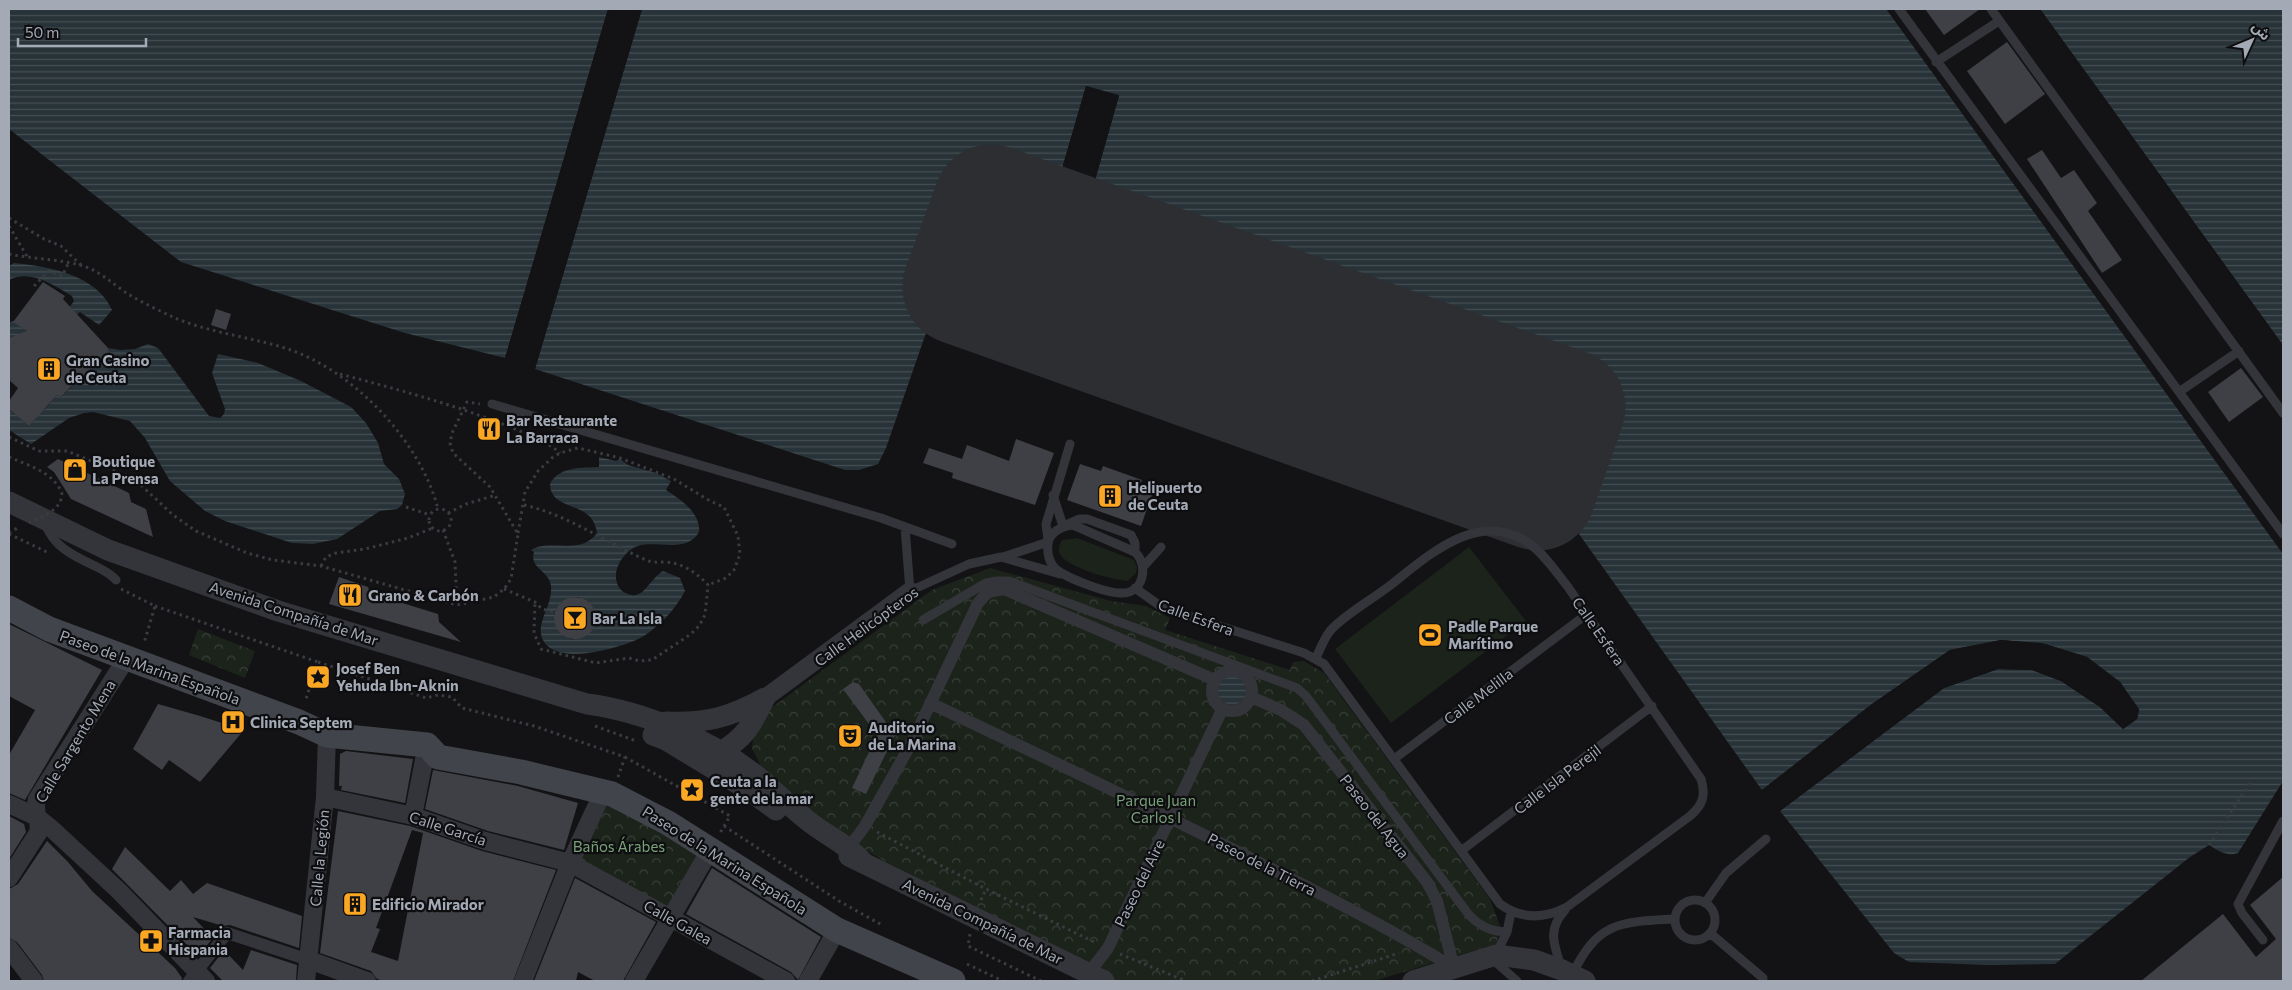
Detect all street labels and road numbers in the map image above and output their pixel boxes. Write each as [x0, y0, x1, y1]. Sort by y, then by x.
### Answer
street label: Avenida Compañía de Mar [207, 577, 381, 649]
street label: Calle Helicópteros [811, 582, 922, 670]
street label: Calle Esfera [1569, 593, 1629, 669]
street label: Calle Esfera [1156, 595, 1236, 639]
street label: Paseo de la Marina Española [57, 626, 243, 708]
street label: Calle Melilla [1440, 664, 1516, 728]
street label: Calle Sargento Mena [31, 676, 119, 806]
street label: Calle Isla Perejil [1510, 740, 1604, 818]
street label: Paseo del Agua [1337, 770, 1413, 862]
street label: Paseo de la Marina Española [639, 802, 811, 918]
street label: Calle García [407, 807, 489, 849]
street label: Calle la Legión [306, 809, 332, 907]
street label: Paseo de la Tierra [1205, 829, 1319, 899]
street label: Paseo del Aire [1110, 836, 1168, 930]
street label: Avenida Compañía de Mar [900, 874, 1066, 968]
street label: Calle Galea [641, 896, 715, 948]

